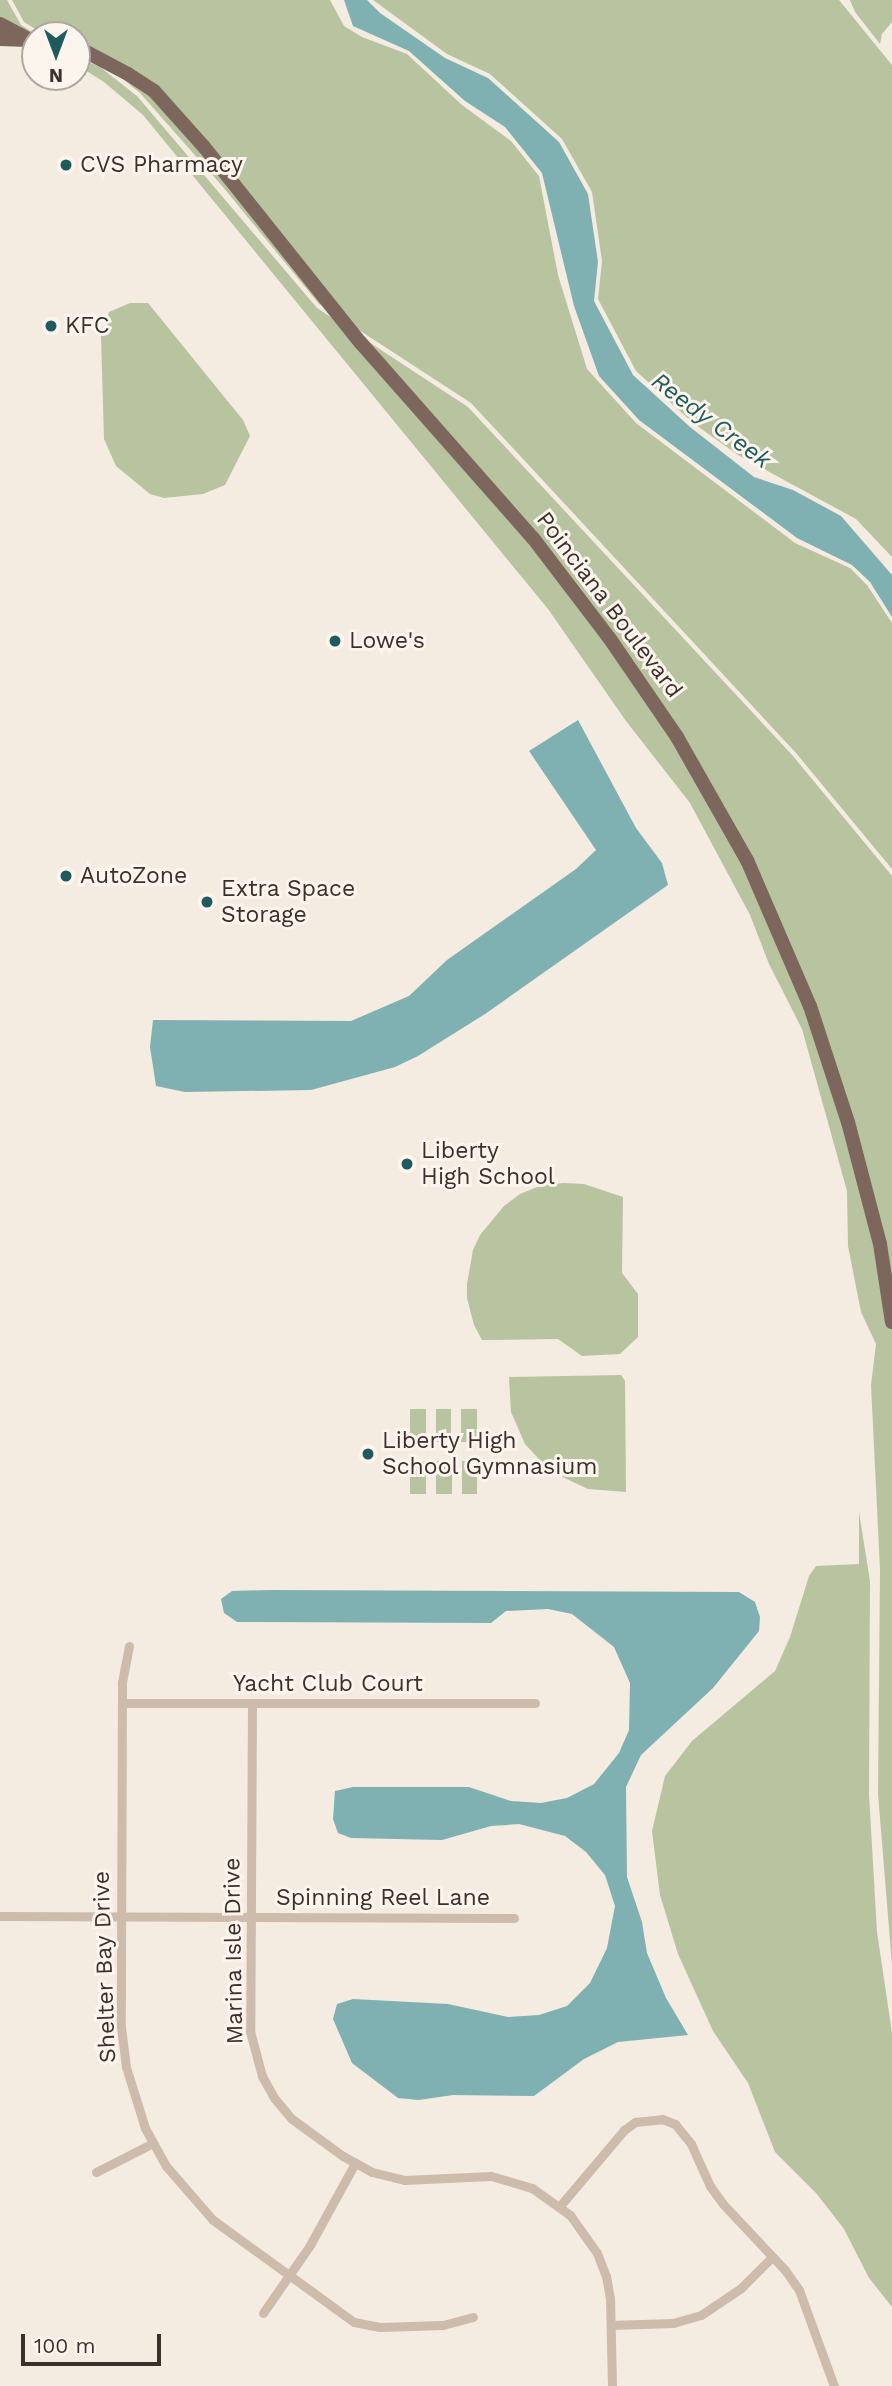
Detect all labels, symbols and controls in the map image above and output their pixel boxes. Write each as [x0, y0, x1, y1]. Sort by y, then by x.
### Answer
north arrow [21, 21, 91, 91]
text: N [49, 64, 63, 87]
place label: CVS Pharmacy [80, 151, 243, 179]
marker: CVS Pharmacy [58, 157, 74, 173]
place label: KFC [65, 312, 110, 340]
marker: KFC [43, 318, 59, 334]
water label: Reedy Creek [645, 367, 777, 475]
street label: Poinciana Boulevard [530, 506, 688, 704]
place label: Lowe's [349, 627, 425, 655]
marker: Lowe's [327, 633, 343, 649]
place label: AutoZone [80, 862, 187, 890]
marker: AutoZone [58, 868, 74, 884]
place label: Extra Space Storage [221, 875, 356, 929]
marker: Extra Space Storage [199, 894, 215, 910]
place label: Liberty High School [421, 1137, 555, 1191]
marker: Liberty High School [399, 1156, 415, 1172]
place label: Liberty High School Gymnasium [382, 1427, 598, 1481]
marker: Liberty High School Gymnasium [360, 1446, 376, 1462]
street label: Yacht Club Court [233, 1670, 423, 1698]
street label: Marina Isle Drive [219, 1857, 249, 2045]
street label: Shelter Bay Drive [88, 1870, 122, 2064]
street label: Spinning Reel Lane [276, 1884, 490, 1912]
scale bar [24, 2320, 164, 2364]
text: 100 m [34, 2333, 96, 2358]

